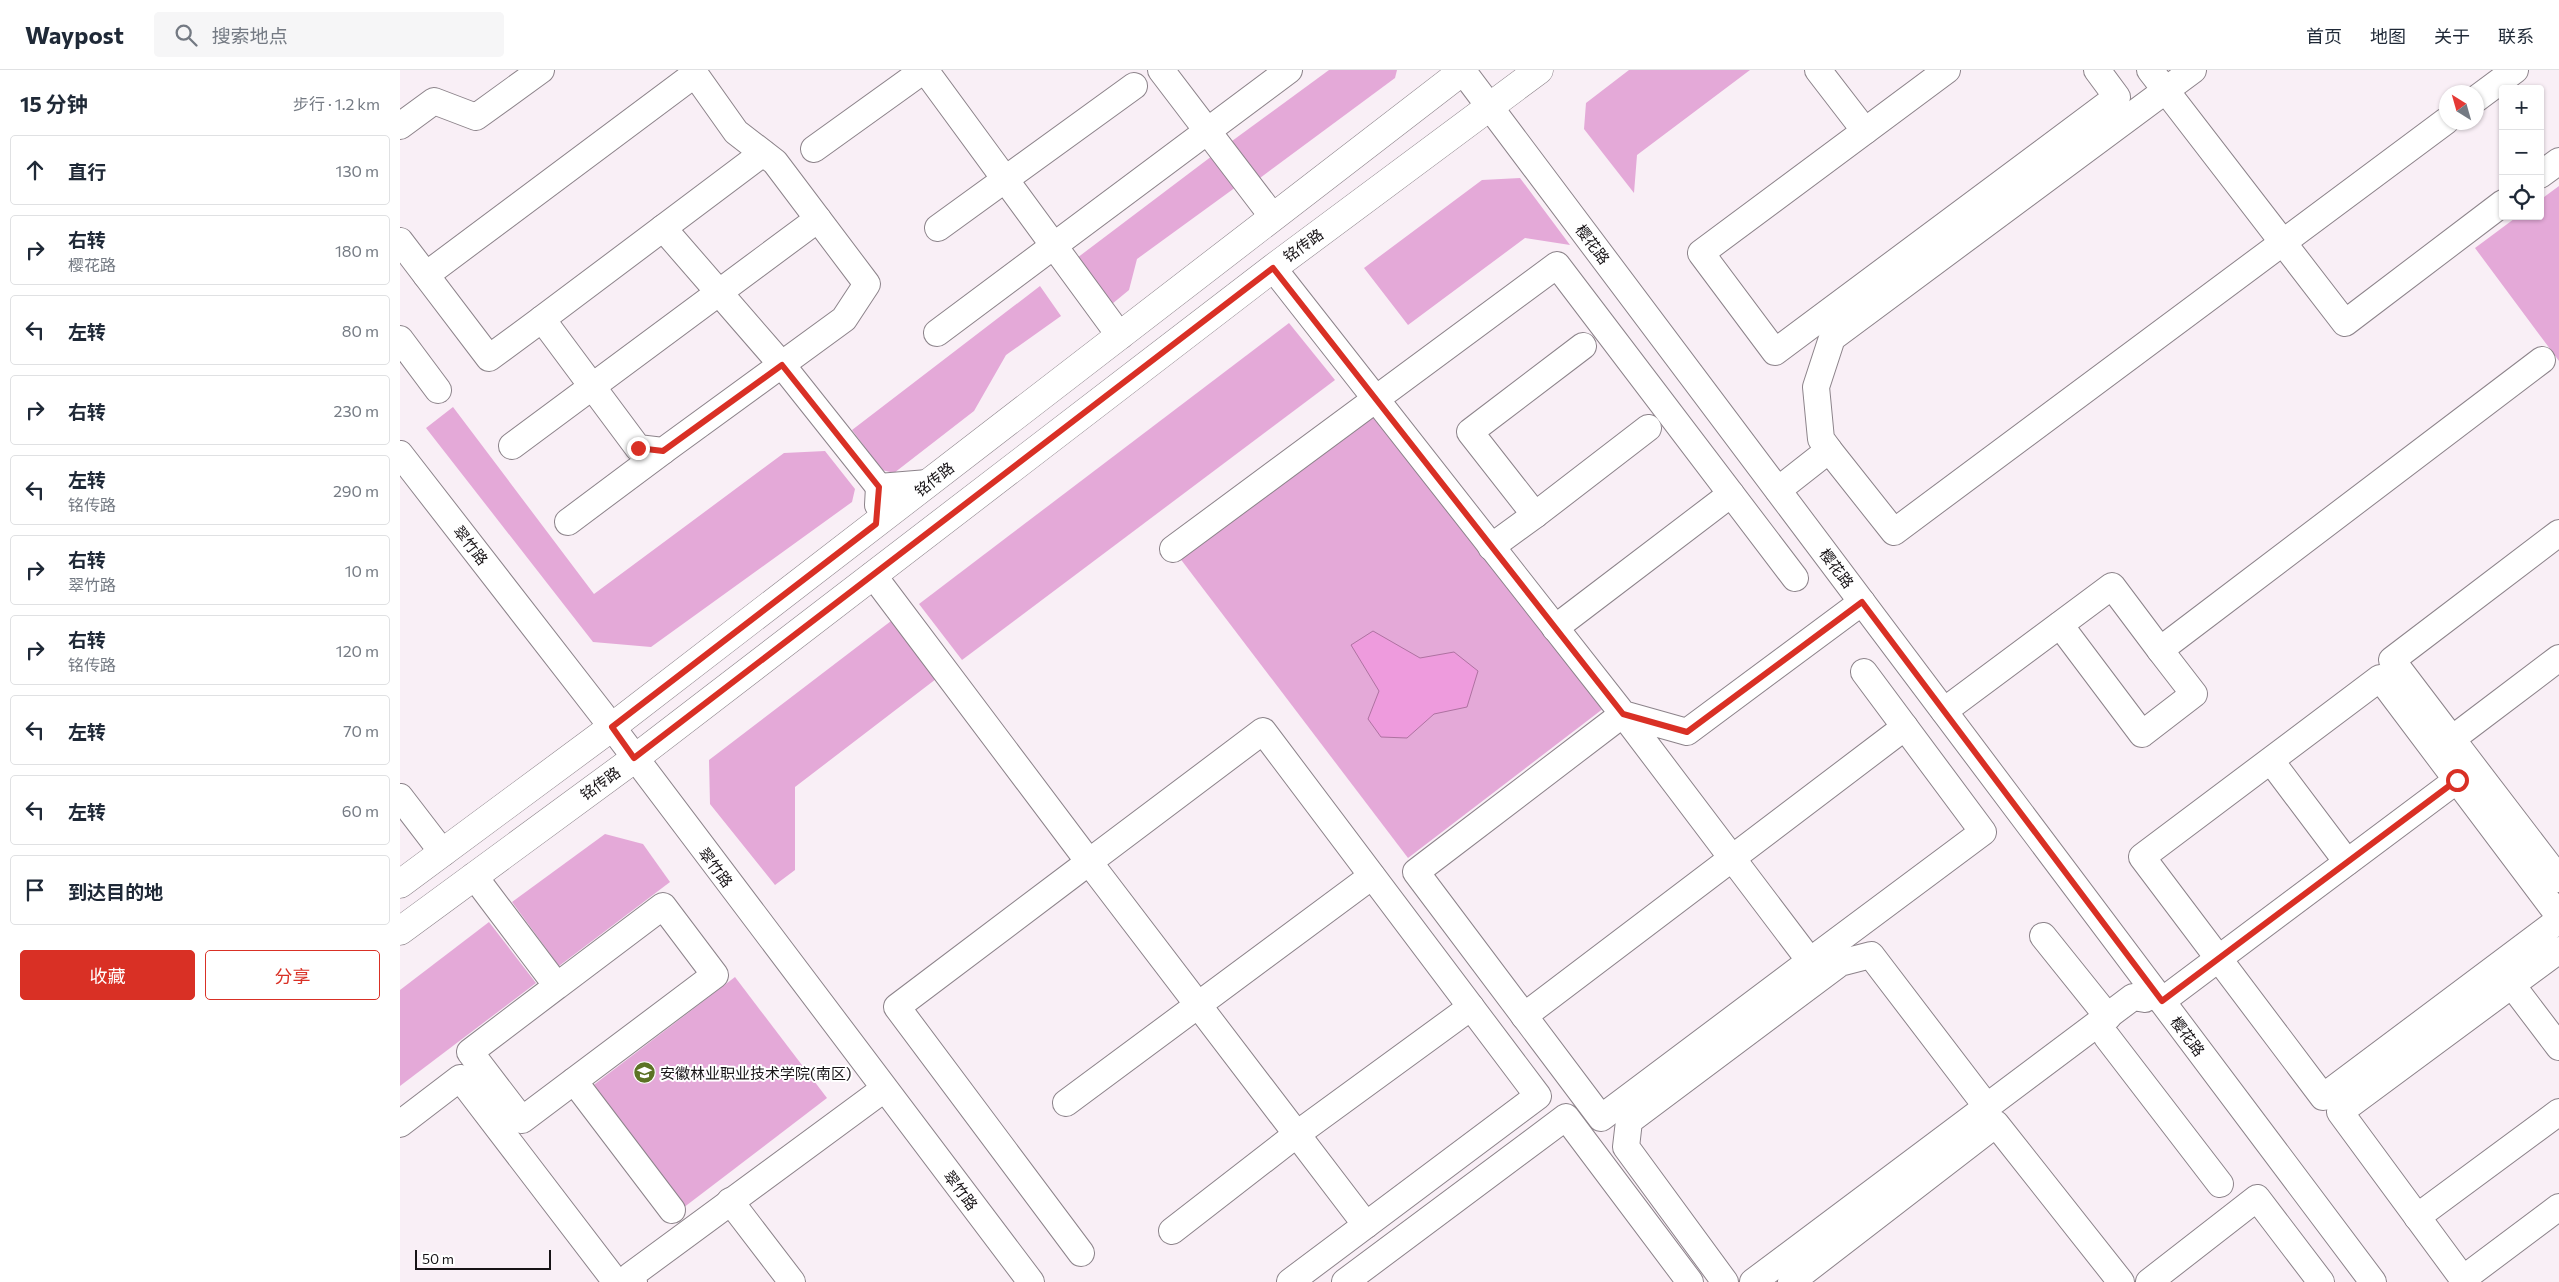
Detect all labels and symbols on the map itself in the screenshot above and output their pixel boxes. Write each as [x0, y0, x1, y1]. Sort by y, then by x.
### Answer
north arrow [2439, 85, 2484, 130]
street label: 樱花路 [1572, 221, 1614, 267]
street label: 铭传路 [1280, 224, 1326, 266]
route end [627, 437, 650, 460]
street label: 铭传路 [911, 458, 957, 500]
street label: 翠竹路 [450, 522, 492, 568]
street label: 樱花路 [1816, 545, 1858, 591]
street label: 铭传路 [577, 762, 623, 804]
route start [2446, 769, 2469, 792]
street label: 翠竹路 [695, 844, 737, 890]
street label: 樱花路 [2167, 1013, 2209, 1059]
school or university icon: 安徽林业职业技术学院(南区) [632, 1061, 656, 1085]
place label: 安徽林业职业技术学院(南区) [660, 1064, 852, 1082]
street label: 翠竹路 [940, 1167, 982, 1213]
scale bar [415, 1247, 551, 1270]

